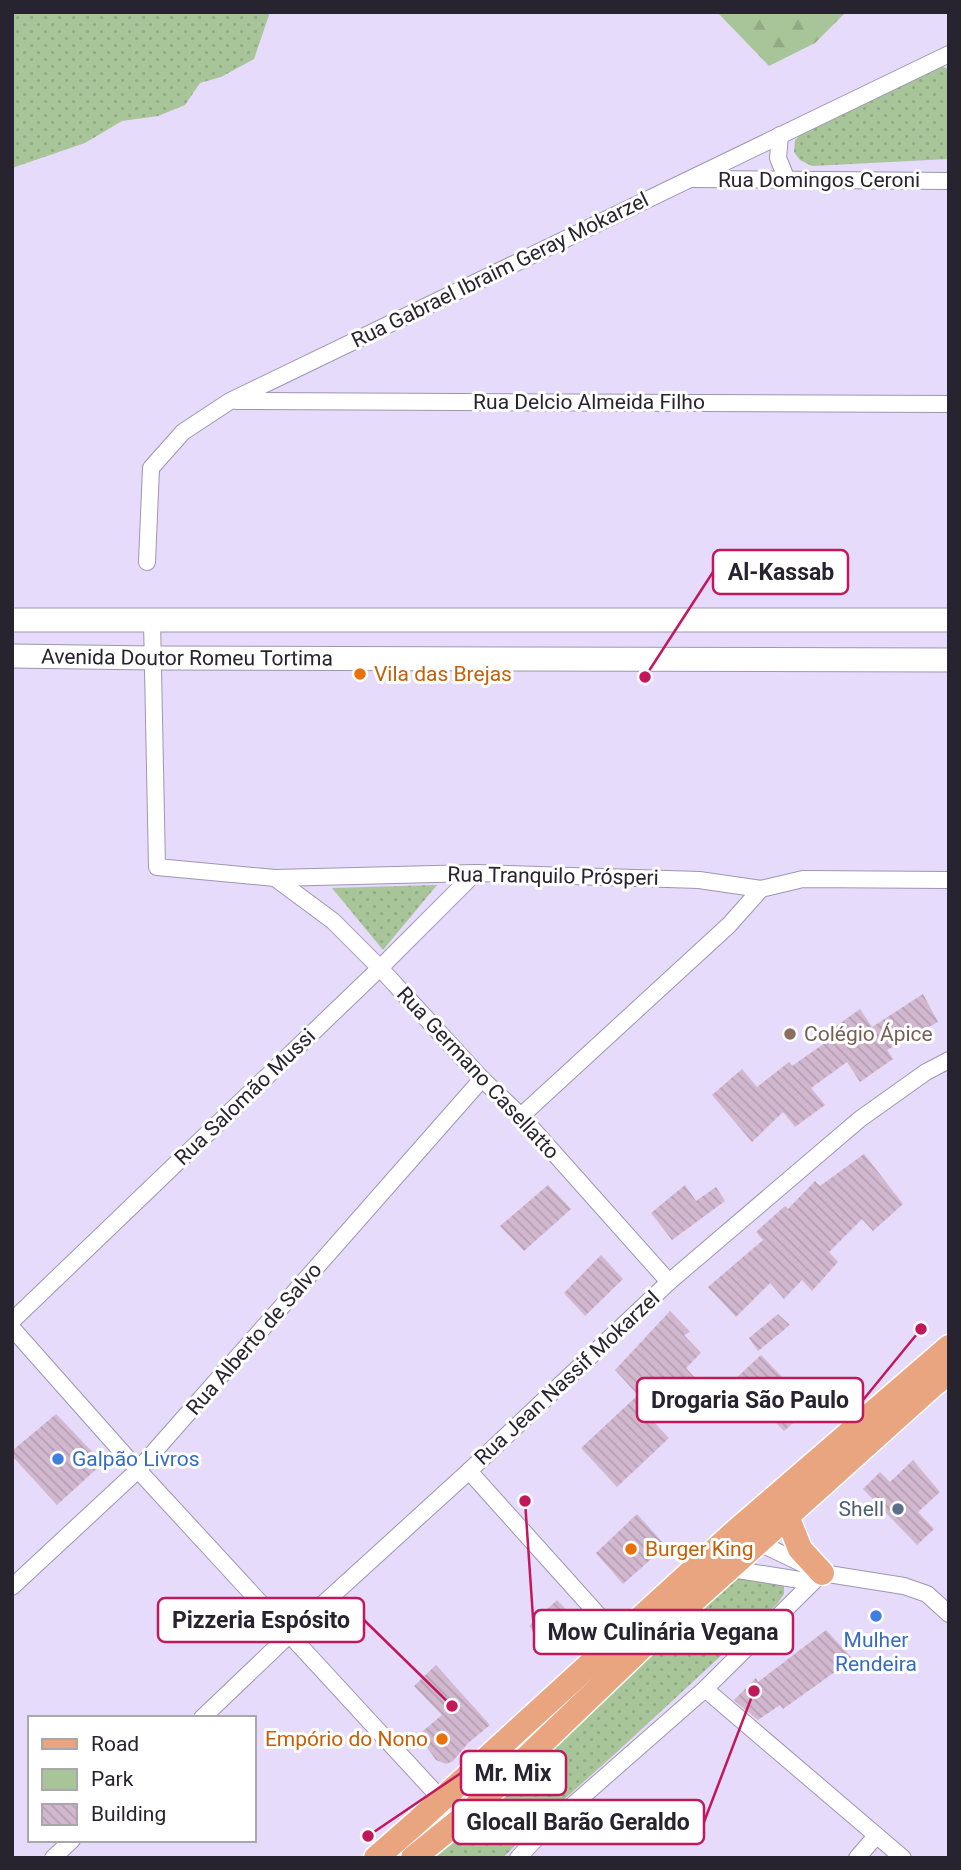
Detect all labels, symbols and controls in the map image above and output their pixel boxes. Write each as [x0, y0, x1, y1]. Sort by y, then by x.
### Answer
street label: Rua Domingos Ceroni [718, 168, 920, 192]
street label: Rua Gabrael Ibraim Geray Mokarzel [348, 188, 652, 352]
street label: Rua Delcio Almeida Filho [473, 390, 705, 414]
callout: Al-Kassab [713, 550, 848, 594]
text: Al-Kassab [728, 559, 834, 586]
street label: Avenida Doutor Romeu Tortima [41, 644, 333, 670]
place label: Vila das Brejas [374, 662, 512, 686]
marker: Vila das Brejas [352, 666, 368, 682]
street label: Rua Tranquilo Prósperi [447, 862, 659, 890]
street label: Rua Germano Casellatto [392, 982, 564, 1164]
place label: Colégio Ápice [804, 1022, 933, 1046]
street label: Rua Salomão Mussi [170, 1024, 320, 1170]
marker: Colégio Ápice [782, 1026, 798, 1042]
street label: Rua Alberto de Salvo [181, 1258, 327, 1420]
street label: Rua Jean Nassif Mokarzel [470, 1286, 664, 1470]
callout: Drogaria São Paulo [637, 1378, 863, 1422]
text: Drogaria São Paulo [651, 1387, 849, 1414]
place label: Galpão Livros [72, 1447, 200, 1471]
marker: Galpão Livros [50, 1451, 66, 1467]
place label: Shell [839, 1497, 884, 1521]
marker: Shell [890, 1501, 906, 1517]
place label: Burger King [645, 1537, 754, 1561]
marker: Burger King [623, 1541, 639, 1557]
callout: Pizzeria Espósito [158, 1598, 364, 1642]
text: Pizzeria Espósito [172, 1607, 350, 1634]
marker: Mulher Rendeira [868, 1608, 884, 1624]
callout: Mow Culinária Vegana [534, 1610, 793, 1654]
text: Mow Culinária Vegana [547, 1619, 779, 1646]
place label: Mulher Rendeira [835, 1628, 917, 1676]
legend [28, 1716, 256, 1842]
place label: Empório do Nono [265, 1727, 428, 1751]
marker: Empório do Nono [434, 1731, 450, 1747]
text: Road [91, 1732, 139, 1756]
callout: Mr. Mix [461, 1751, 566, 1795]
text: Mr. Mix [474, 1760, 552, 1787]
text: Park [91, 1767, 134, 1791]
callout: Glocall Barão Geraldo [453, 1800, 704, 1844]
text: Building [91, 1802, 166, 1826]
text: Glocall Barão Geraldo [466, 1809, 690, 1836]

